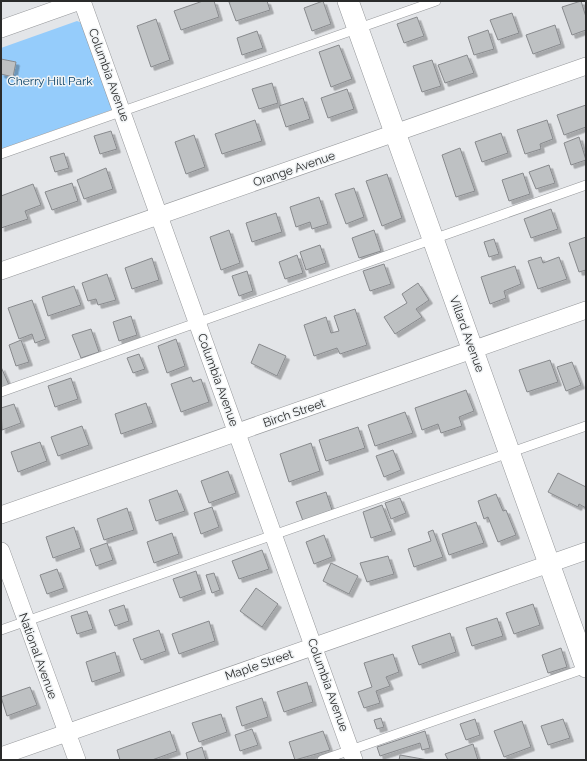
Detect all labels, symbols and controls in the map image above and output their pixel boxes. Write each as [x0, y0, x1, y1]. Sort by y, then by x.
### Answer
street label: Columbia Avenue [86, 26, 132, 124]
park label: Cherry Hill Park [7, 74, 93, 88]
street label: Orange Avenue [251, 148, 337, 190]
street label: Villard Avenue [447, 294, 487, 374]
street label: Columbia Avenue [195, 331, 241, 429]
street label: Birch Street [261, 396, 327, 430]
street label: National Avenue [16, 611, 60, 701]
street label: Columbia Avenue [305, 636, 351, 734]
street label: Maple Street [223, 647, 295, 683]

